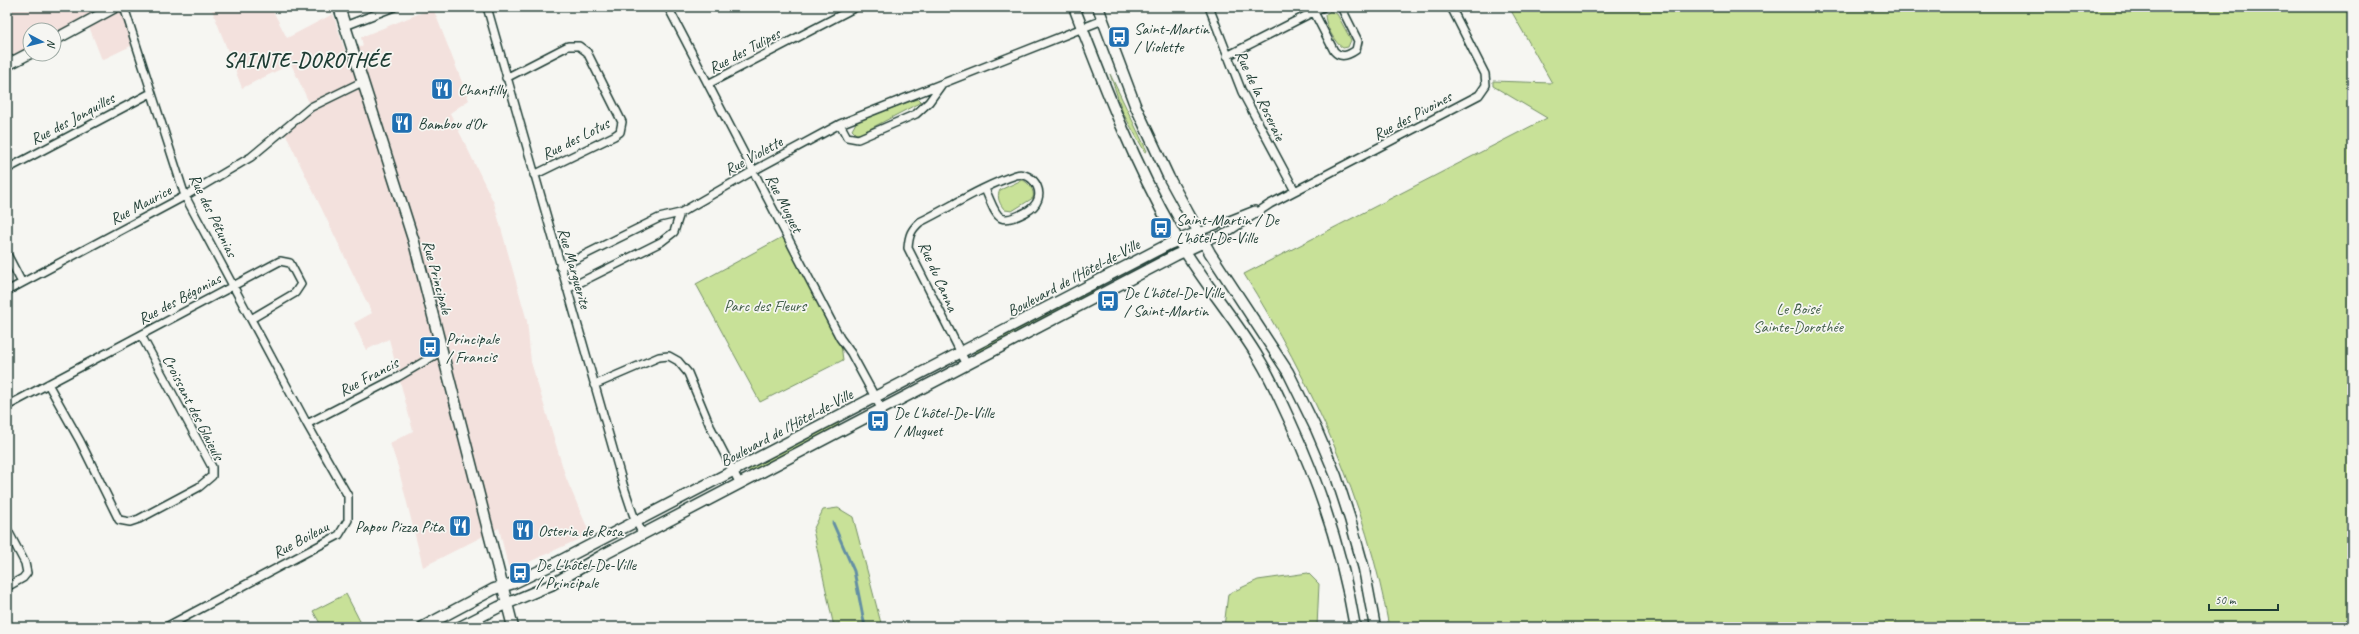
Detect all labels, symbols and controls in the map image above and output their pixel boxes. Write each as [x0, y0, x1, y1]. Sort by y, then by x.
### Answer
place label: Saint-Martin / Violette [1134, 19, 1210, 57]
north arrow [22, 22, 62, 62]
street label: Rue des Tulipes [705, 23, 785, 78]
bus stop icon: Saint-Martin / Violette [1106, 24, 1132, 50]
text: N [44, 39, 59, 50]
street label: Rue de la Roseraie [1230, 47, 1291, 146]
district label: SAINTE-DOROTHÉE [223, 48, 393, 73]
restaurant icon: Chantilly [429, 76, 455, 102]
place label: Chantilly [458, 80, 508, 100]
street label: Rue des Pivoines [1370, 86, 1457, 145]
street label: Rue des Jonquilles [27, 88, 119, 149]
restaurant icon: Bambou d'Or [389, 110, 415, 136]
street label: Rue des Lotus [538, 113, 614, 164]
place label: Bambou d'Or [418, 114, 489, 134]
street label: Rue Violette [721, 131, 788, 180]
street label: Rue des Pétunias [184, 171, 242, 262]
street label: Rue Muguet [761, 171, 808, 237]
street label: Rue Maurice [106, 180, 176, 229]
place label: Saint-Martin / De L'hôtel-De-Ville [1176, 210, 1281, 248]
bus stop icon: Saint-Martin / De L'hôtel-De-Ville [1148, 215, 1174, 241]
street label: Rue Marguerite [553, 226, 596, 313]
street label: Boulevard de l'Hôtel-de-Ville [1004, 234, 1145, 321]
street label: Rue Principale [418, 238, 457, 318]
street label: Rue du Canna [914, 238, 963, 316]
street label: Rue des Bégonias [135, 268, 226, 329]
place label: De L'hôtel-De-Ville / Saint-Martin [1124, 283, 1226, 321]
bus stop icon: De L'hôtel-De-Ville / Saint-Martin [1095, 288, 1121, 314]
park label: Parc des Fleurs [724, 296, 808, 316]
park label: Le Boisé Sainte-Dorothée [1753, 299, 1845, 337]
place label: Principale / Francis [446, 329, 501, 367]
bus stop icon: Principale / Francis [417, 334, 443, 360]
street label: Croissant des Glaieuls [158, 351, 229, 465]
street label: Rue Francis [335, 352, 403, 401]
street label: Boulevard de l'Hôtel-de-Ville [717, 384, 858, 471]
place label: De L'hôtel-De-Ville / Muguet [894, 403, 996, 441]
bus stop icon: De L'hôtel-De-Ville / Muguet [865, 408, 891, 434]
restaurant icon: Papou Pizza Pita [447, 513, 473, 539]
street label: Rue Boileau [269, 516, 333, 563]
place label: Papou Pizza Pita [355, 517, 445, 537]
restaurant icon: Osteria de Rosa [510, 517, 536, 543]
place label: Osteria de Rosa [538, 521, 624, 541]
place label: De L'hôtel-De-Ville / Principale [536, 555, 638, 593]
bus stop icon: De L'hôtel-De-Ville / Principale [507, 560, 533, 586]
scale bar [2209, 586, 2278, 612]
text: 50 m [2215, 592, 2237, 608]

